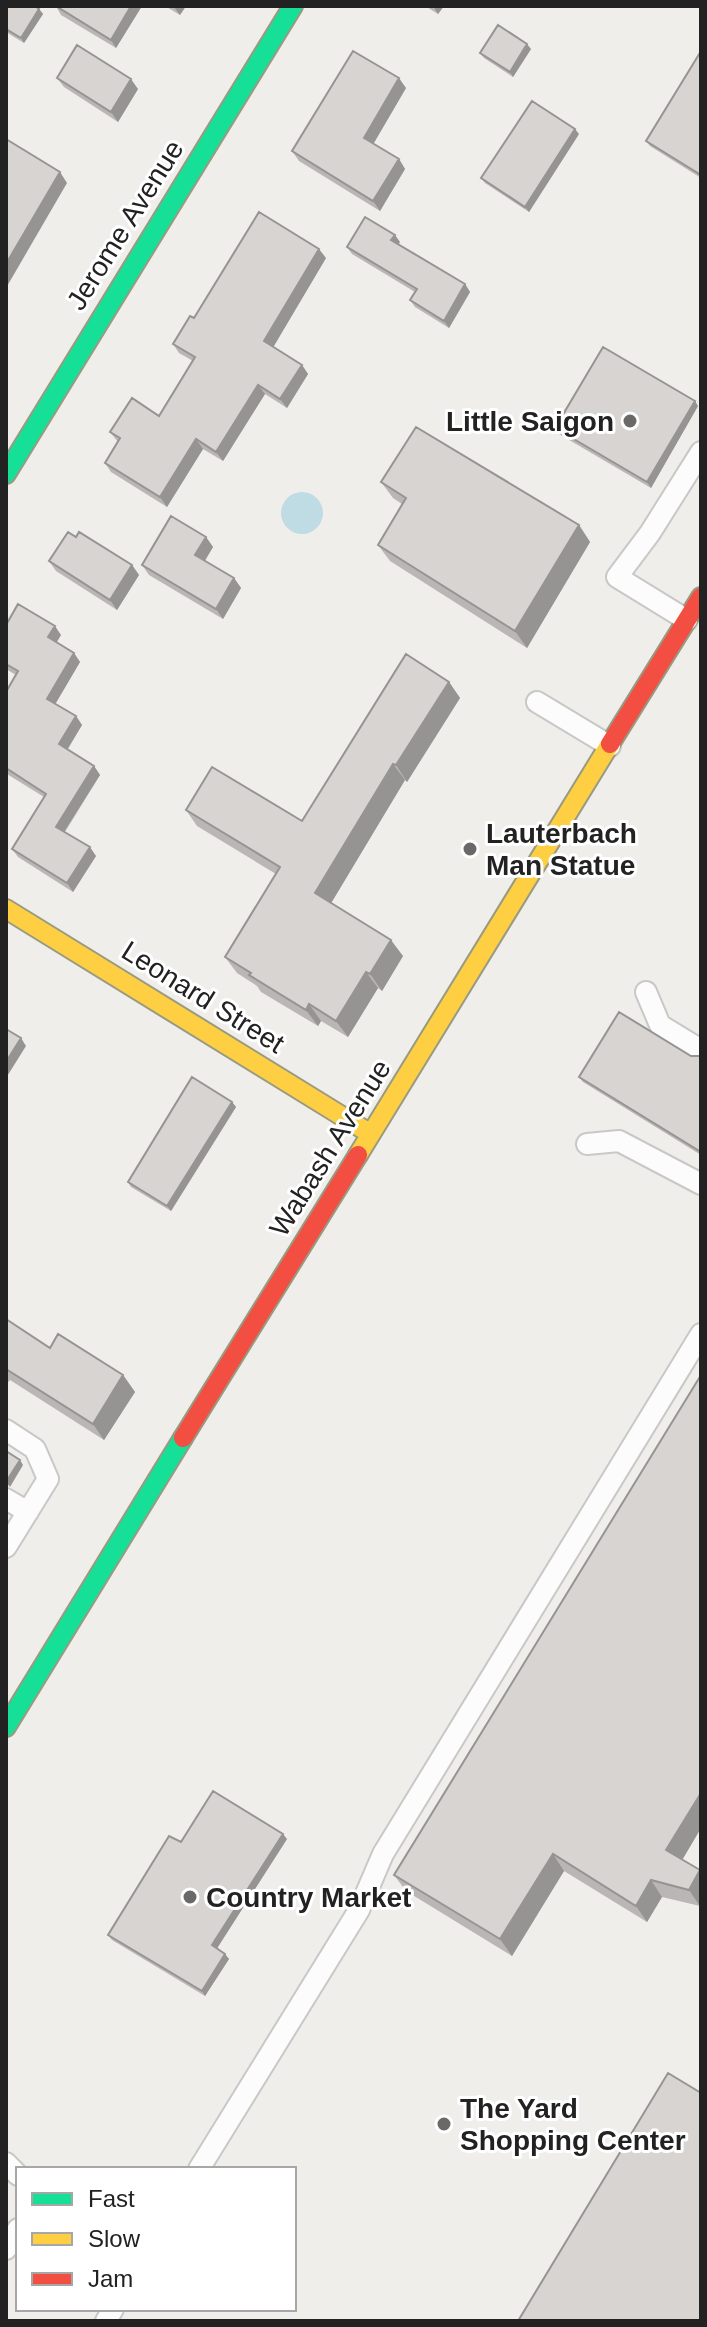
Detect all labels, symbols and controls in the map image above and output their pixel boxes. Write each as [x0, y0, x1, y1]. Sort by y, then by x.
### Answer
street label: Jerome Avenue [60, 134, 190, 316]
place label: Little Saigon [446, 406, 614, 437]
marker: Little Saigon [621, 412, 639, 430]
place label: Lauterbach Man Statue [486, 818, 637, 881]
marker: Lauterbach Man Statue [461, 840, 479, 858]
street label: Leonard Street [116, 935, 290, 1059]
street label: Wabash Avenue [263, 1054, 397, 1242]
place label: Country Market [206, 1882, 411, 1913]
marker: Country Market [181, 1888, 199, 1906]
place label: The Yard Shopping Center [460, 2093, 686, 2156]
marker: The Yard Shopping Center [435, 2115, 453, 2133]
legend [16, 2167, 296, 2311]
text: Fast [88, 2185, 135, 2212]
text: Slow [88, 2225, 141, 2252]
text: Jam [88, 2265, 133, 2292]

